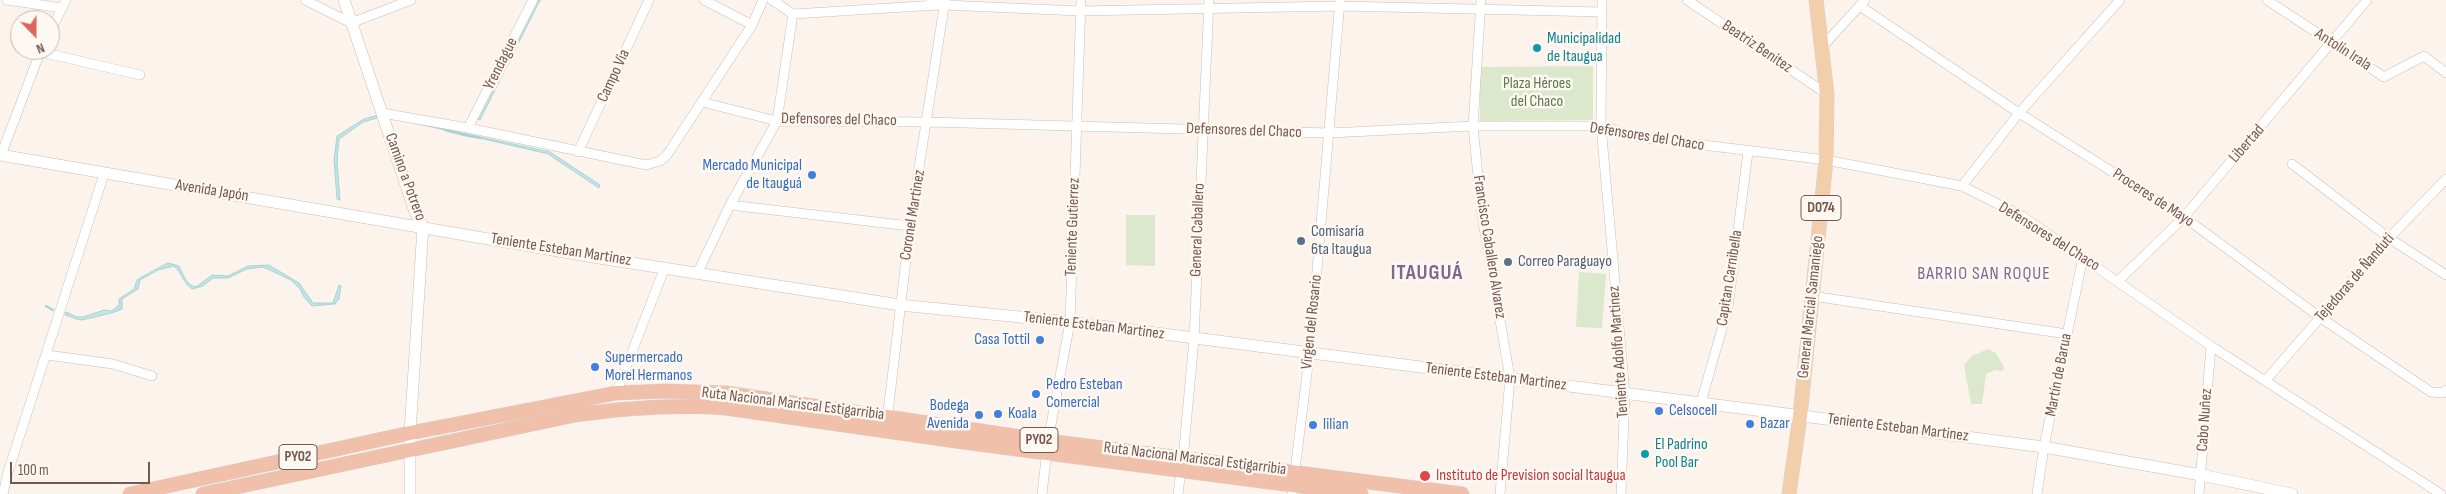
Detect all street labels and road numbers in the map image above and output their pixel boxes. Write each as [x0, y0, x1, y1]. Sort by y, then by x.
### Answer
street label: Beatriz Benitez [1718, 16, 1796, 78]
street label: Antolín Irala [2311, 25, 2375, 75]
street label: Yrendague [480, 35, 522, 93]
street label: Campo Via [593, 47, 635, 105]
street label: Defensores del Chaco [781, 109, 897, 131]
street label: Defensores del Chaco [1588, 118, 1706, 156]
street label: Defensores del Chaco [1186, 119, 1302, 143]
street label: Libertad [2225, 121, 2269, 167]
street label: Camino a Potrero [380, 131, 430, 223]
street label: Proceres de Mayo [2109, 165, 2197, 231]
street label: Coronel Martinez [896, 168, 930, 262]
street label: Francisco Caballero Alvarez [1468, 174, 1510, 320]
street label: Avenida Japón [174, 176, 250, 206]
street label: Teniente Gutierrez [1062, 177, 1084, 277]
street label: General Caballero [1187, 183, 1209, 277]
road number: D074 [1801, 196, 1841, 220]
street label: Defensores del Chaco [1995, 198, 2103, 276]
street label: Teniente Esteban Martinez [489, 229, 633, 271]
street label: Capitan Carnibella [1713, 229, 1747, 327]
street label: Tejedoras de Ñanduti [2311, 230, 2399, 326]
street label: General Marcial Samaniego [1794, 235, 1828, 379]
street label: Virgen del Rosario [1297, 274, 1327, 370]
street label: Teniente Adolfo Martinez [1605, 285, 1633, 419]
street label: Teniente Esteban Martinez [1022, 308, 1166, 344]
street label: Martín de Barua [2042, 332, 2076, 418]
street label: Teniente Esteban Martinez [1424, 359, 1568, 395]
street label: Ruta Nacional Mariscal Estigarribia [701, 383, 885, 425]
street label: Cabo Nuñez [2193, 388, 2217, 452]
street label: Teniente Esteban Martinez [1826, 410, 1970, 446]
road number: PY02 [1020, 428, 1058, 452]
street label: Ruta Nacional Mariscal Estigarribia [1103, 438, 1287, 480]
road number: PY02 [279, 444, 317, 470]

